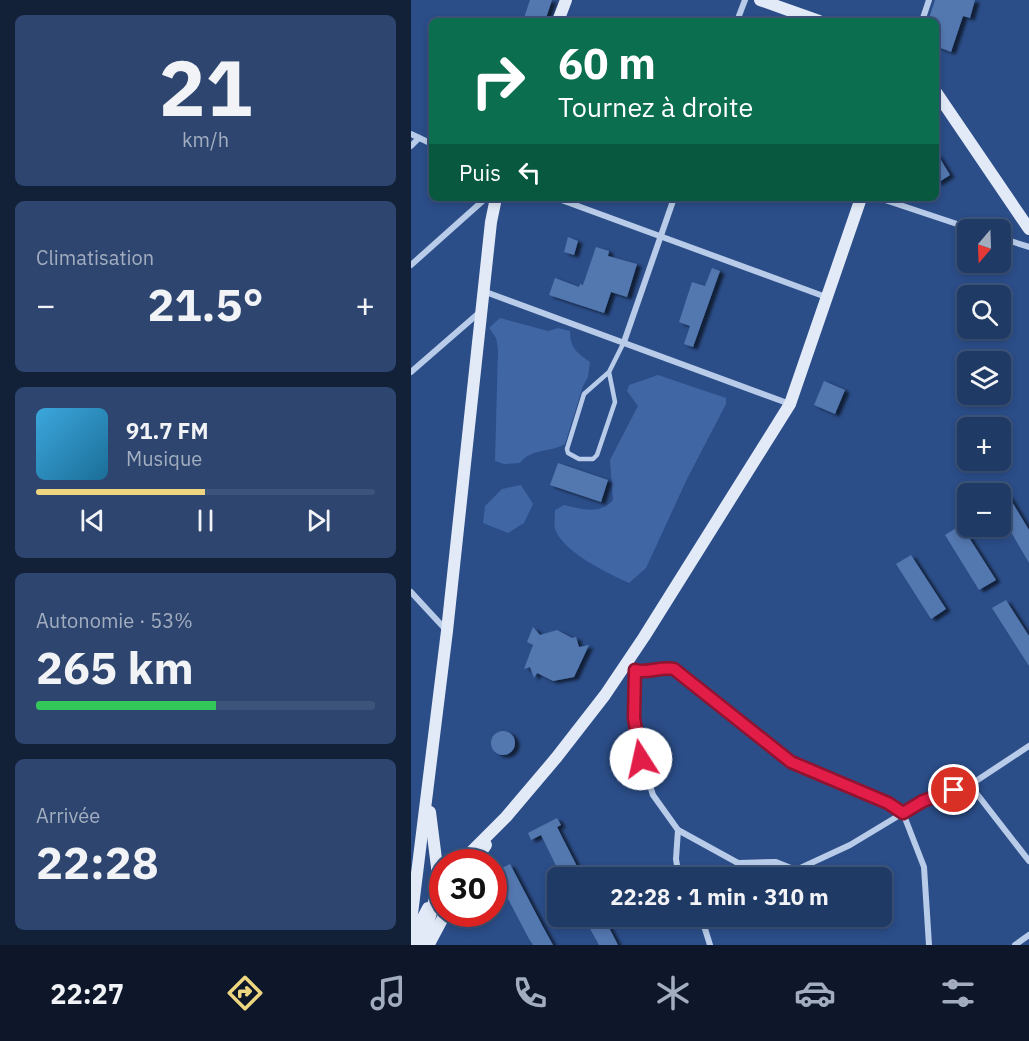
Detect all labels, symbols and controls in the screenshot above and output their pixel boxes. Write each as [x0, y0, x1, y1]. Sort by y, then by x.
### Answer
text: 21 [159, 36, 252, 137]
text: 60 m [558, 36, 656, 91]
icon: right [459, 42, 537, 120]
text: Tournez à droite [558, 89, 753, 124]
text: km/h [182, 126, 229, 153]
icon: left [513, 156, 546, 189]
text: Puis [459, 158, 501, 187]
north arrow [957, 219, 1011, 273]
map controls [957, 219, 1011, 537]
text: Climatisation [36, 244, 154, 271]
text: 21.5° [147, 275, 264, 333]
text: − [36, 283, 56, 326]
text: + [355, 283, 375, 326]
button: search [957, 285, 1011, 339]
button: layers [957, 351, 1011, 405]
text: 91.7 FM [126, 416, 209, 445]
button: + [957, 417, 1011, 471]
text: Musique [126, 445, 202, 472]
button: − [957, 483, 1011, 537]
icon: previous [76, 504, 109, 537]
icon: pause [189, 504, 222, 537]
icon: next [302, 504, 335, 537]
text: Autonomie · 53% [36, 607, 193, 634]
text: 265 km [36, 638, 194, 696]
position arrow [609, 727, 673, 791]
pin [928, 764, 979, 815]
icon: arrive [937, 773, 970, 806]
text: Arrivée [36, 802, 100, 829]
text: 22:28 [36, 833, 159, 891]
speed limit sign: 30 [429, 849, 507, 927]
text: 22:28 · 1 min · 310 m [610, 882, 829, 911]
icon: directions [224, 972, 266, 1014]
icon: music [367, 972, 409, 1014]
icon: phone [509, 972, 551, 1014]
icon: climate [652, 972, 694, 1014]
icon: car [794, 972, 836, 1014]
icon: filters [937, 972, 979, 1014]
text: 22:27 [50, 976, 124, 1011]

